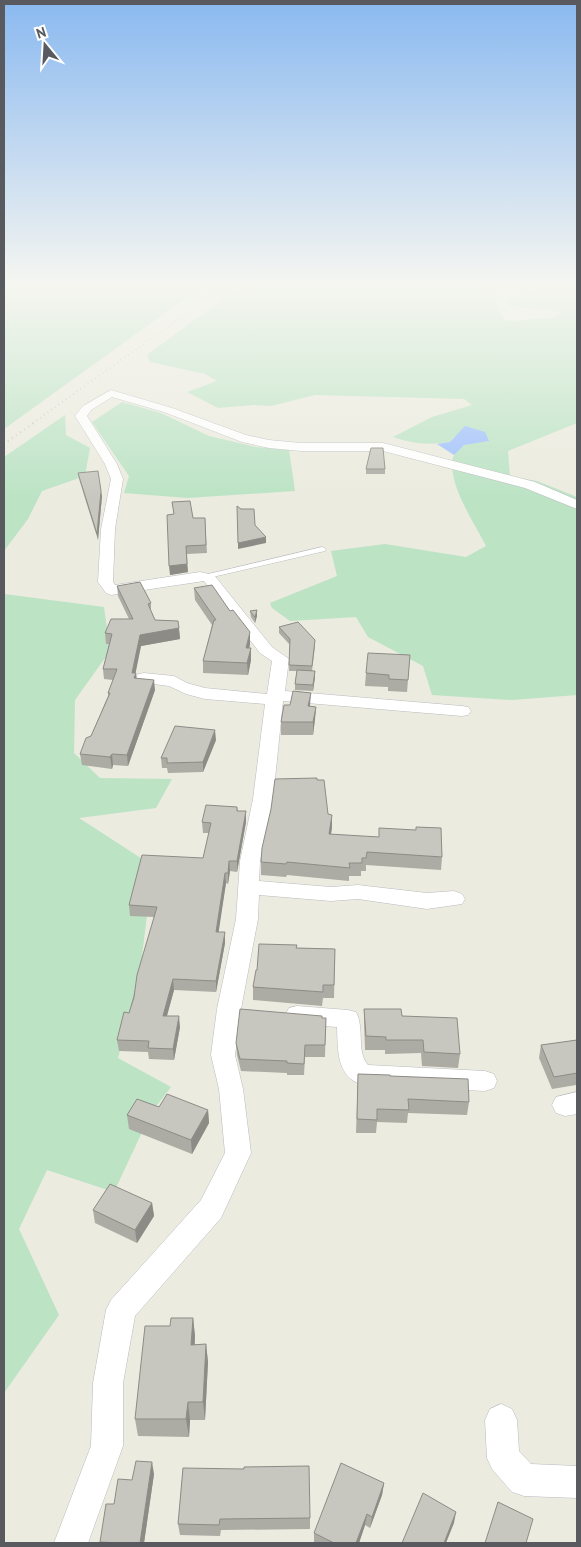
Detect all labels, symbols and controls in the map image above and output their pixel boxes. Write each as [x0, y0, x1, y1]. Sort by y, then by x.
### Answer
north arrow [20, 20, 70, 70]
text: N [34, 23, 48, 43]

